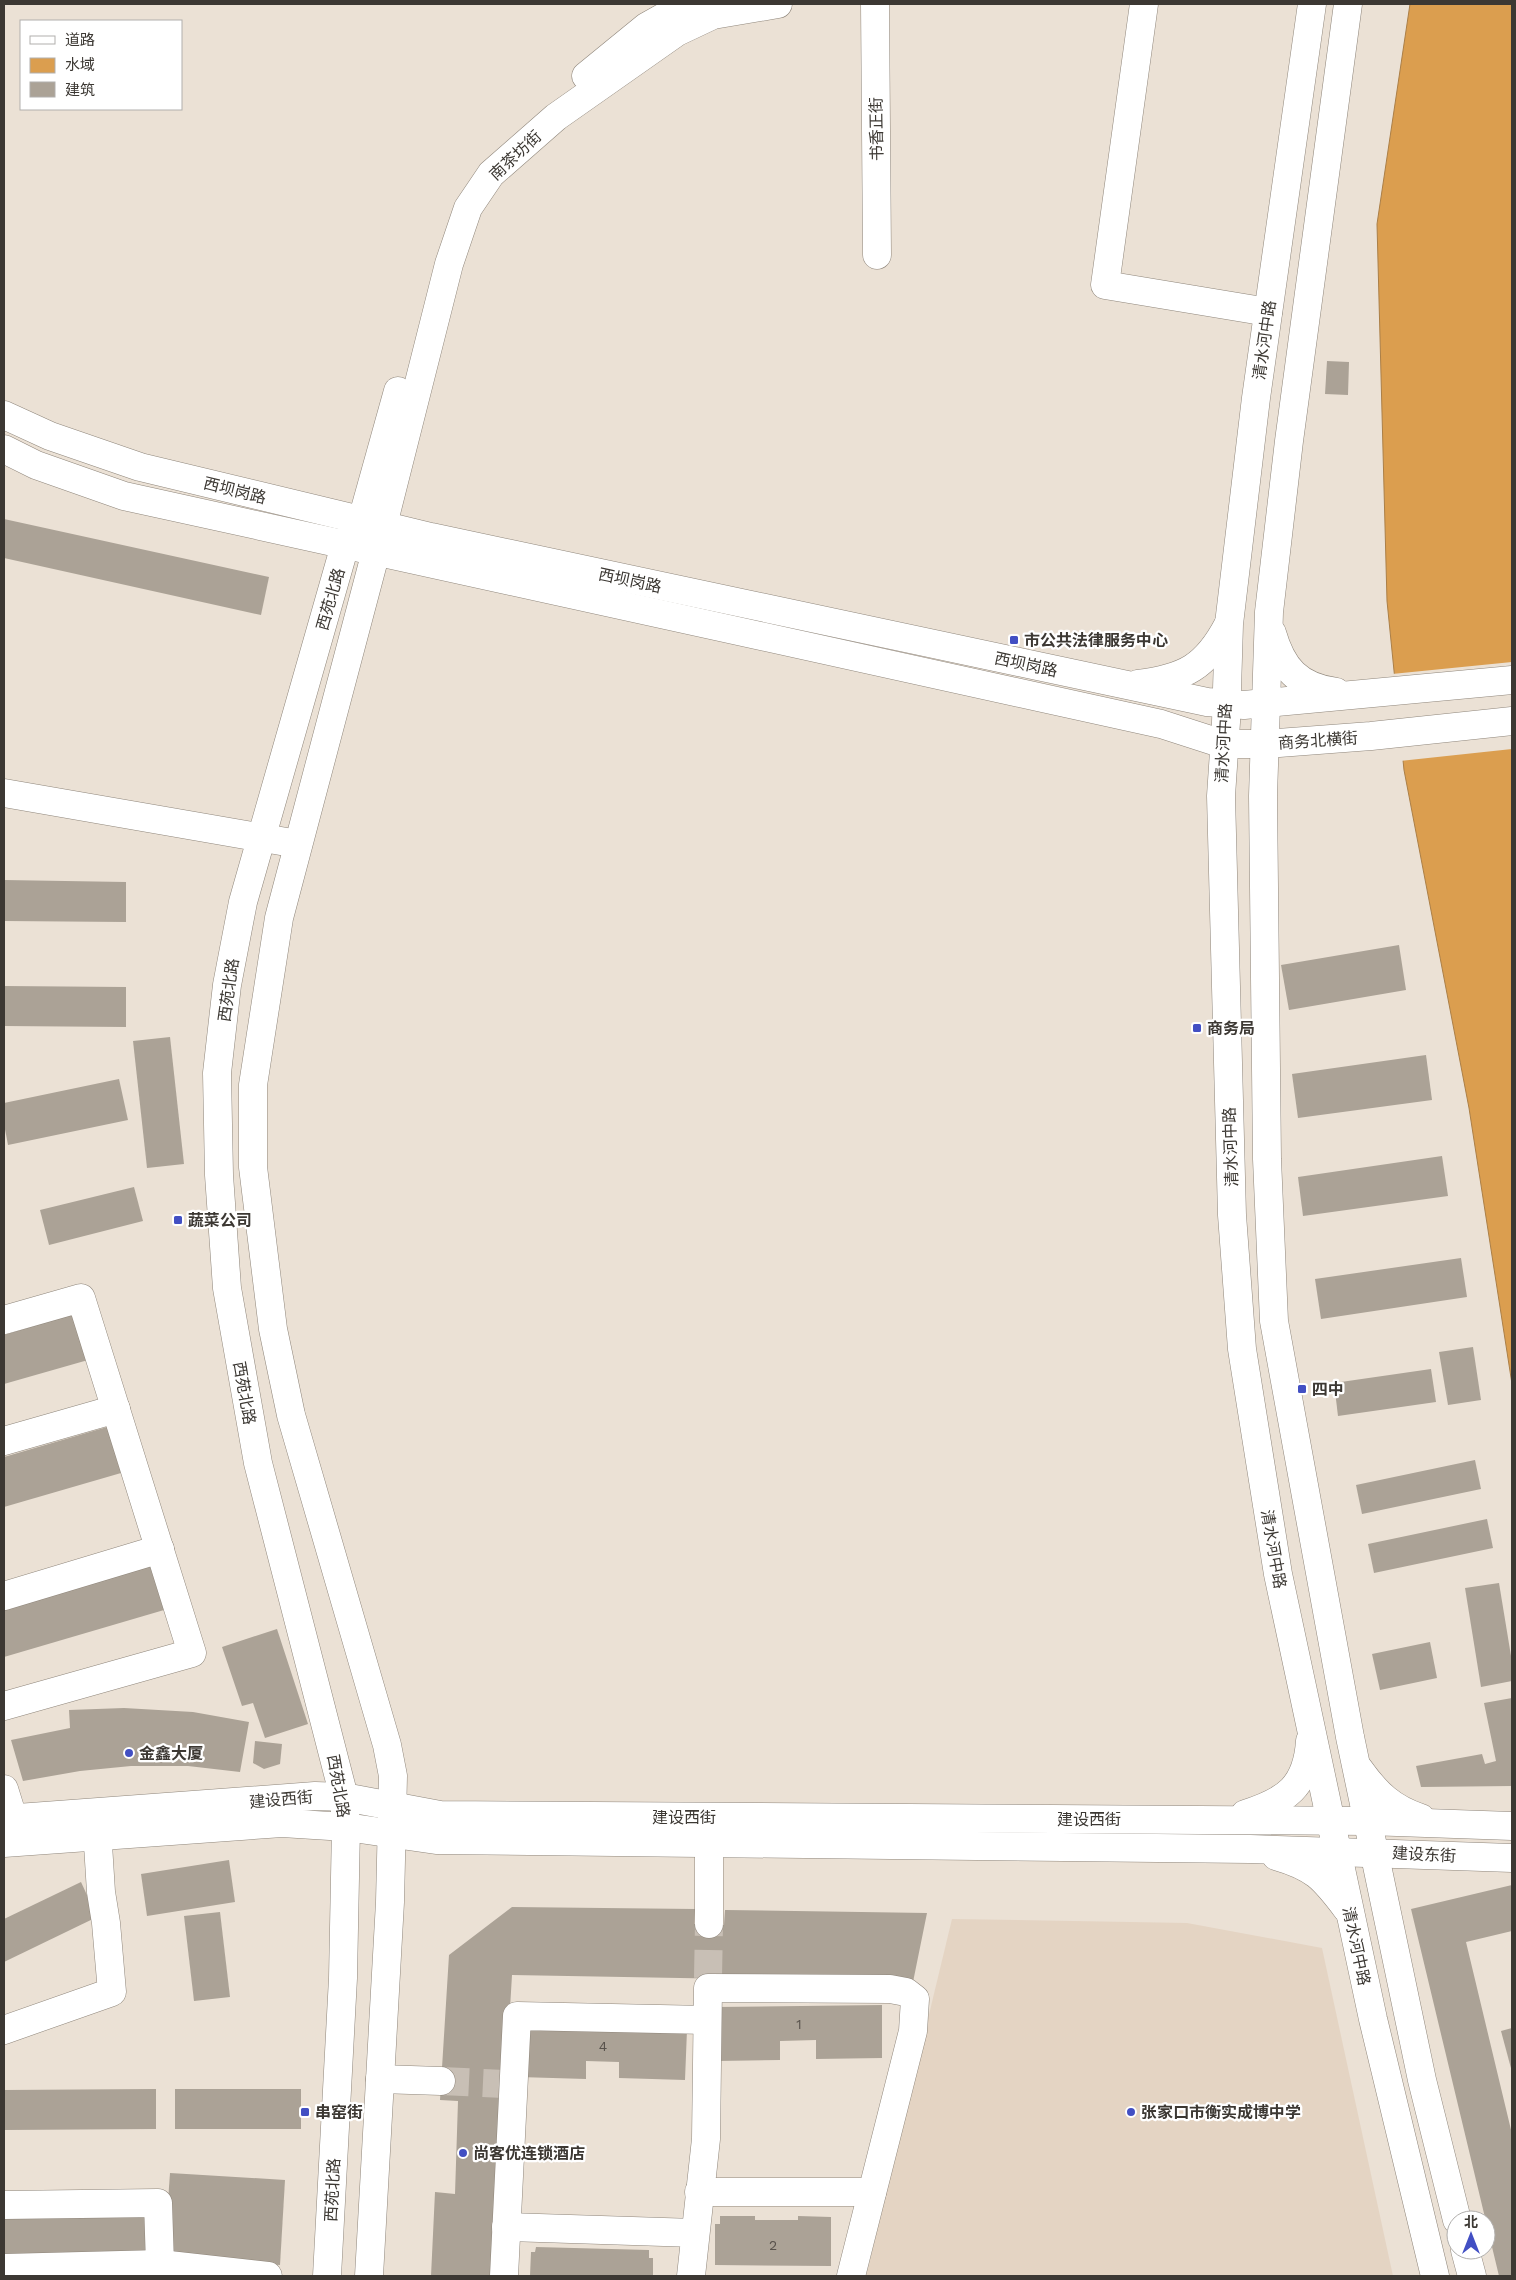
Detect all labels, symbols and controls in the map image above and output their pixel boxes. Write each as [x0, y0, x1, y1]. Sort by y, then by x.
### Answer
legend [20, 20, 182, 110]
text: 道路 [65, 31, 95, 49]
text: 水域 [65, 56, 95, 74]
text: 建筑 [65, 81, 95, 99]
street label: 书香正街 [866, 97, 887, 161]
street label: 南茶坊街 [485, 127, 545, 184]
street label: 清水河中路 [1250, 299, 1279, 381]
street label: 西坝岗路 [202, 474, 268, 507]
street label: 西坝岗路 [597, 565, 663, 596]
street label: 西苑北路 [313, 566, 348, 633]
place label: 市公共法律服务中心 [1024, 631, 1168, 650]
marker: 市公共法律服务中心 [1008, 634, 1020, 646]
street label: 西坝岗路 [993, 649, 1059, 680]
street label: 清水河中路 [1212, 703, 1235, 783]
street label: 商务北横街 [1277, 728, 1359, 753]
street label: 西苑北路 [215, 957, 242, 1023]
place label: 商务局 [1207, 1019, 1255, 1038]
marker: 商务局 [1191, 1022, 1203, 1034]
street label: 清水河中路 [1220, 1107, 1241, 1187]
place label: 蔬菜公司 [188, 1211, 252, 1230]
marker: 蔬菜公司 [172, 1214, 184, 1226]
street label: 西苑北路 [230, 1360, 259, 1426]
place label: 四中 [1312, 1380, 1344, 1399]
marker: 四中 [1296, 1383, 1308, 1395]
street label: 清水河中路 [1257, 1508, 1290, 1590]
place label: 金鑫大厦 [139, 1744, 203, 1763]
marker: 金鑫大厦 [123, 1747, 135, 1759]
street label: 西苑北路 [324, 1753, 353, 1819]
street label: 建设西街 [248, 1787, 314, 1812]
street label: 建设西街 [652, 1808, 716, 1827]
street label: 建设西街 [1057, 1810, 1121, 1829]
street label: 建设东街 [1392, 1843, 1456, 1866]
street label: 清水河中路 [1339, 1905, 1374, 1987]
house number: 1 [796, 2016, 802, 2032]
house number: 4 [599, 2038, 607, 2054]
place label: 串窑街 [315, 2103, 363, 2122]
place label: 张家口市衡实成博中学 [1141, 2103, 1301, 2122]
marker: 串窑街 [299, 2106, 311, 2118]
marker: 张家口市衡实成博中学 [1125, 2106, 1137, 2118]
place label: 尚客优连锁酒店 [473, 2144, 585, 2163]
marker: 尚客优连锁酒店 [457, 2147, 469, 2159]
street label: 西苑北路 [321, 2158, 344, 2222]
north arrow [1446, 2210, 1496, 2260]
text: 北 [1464, 2214, 1478, 2230]
house number: 2 [769, 2237, 777, 2253]

